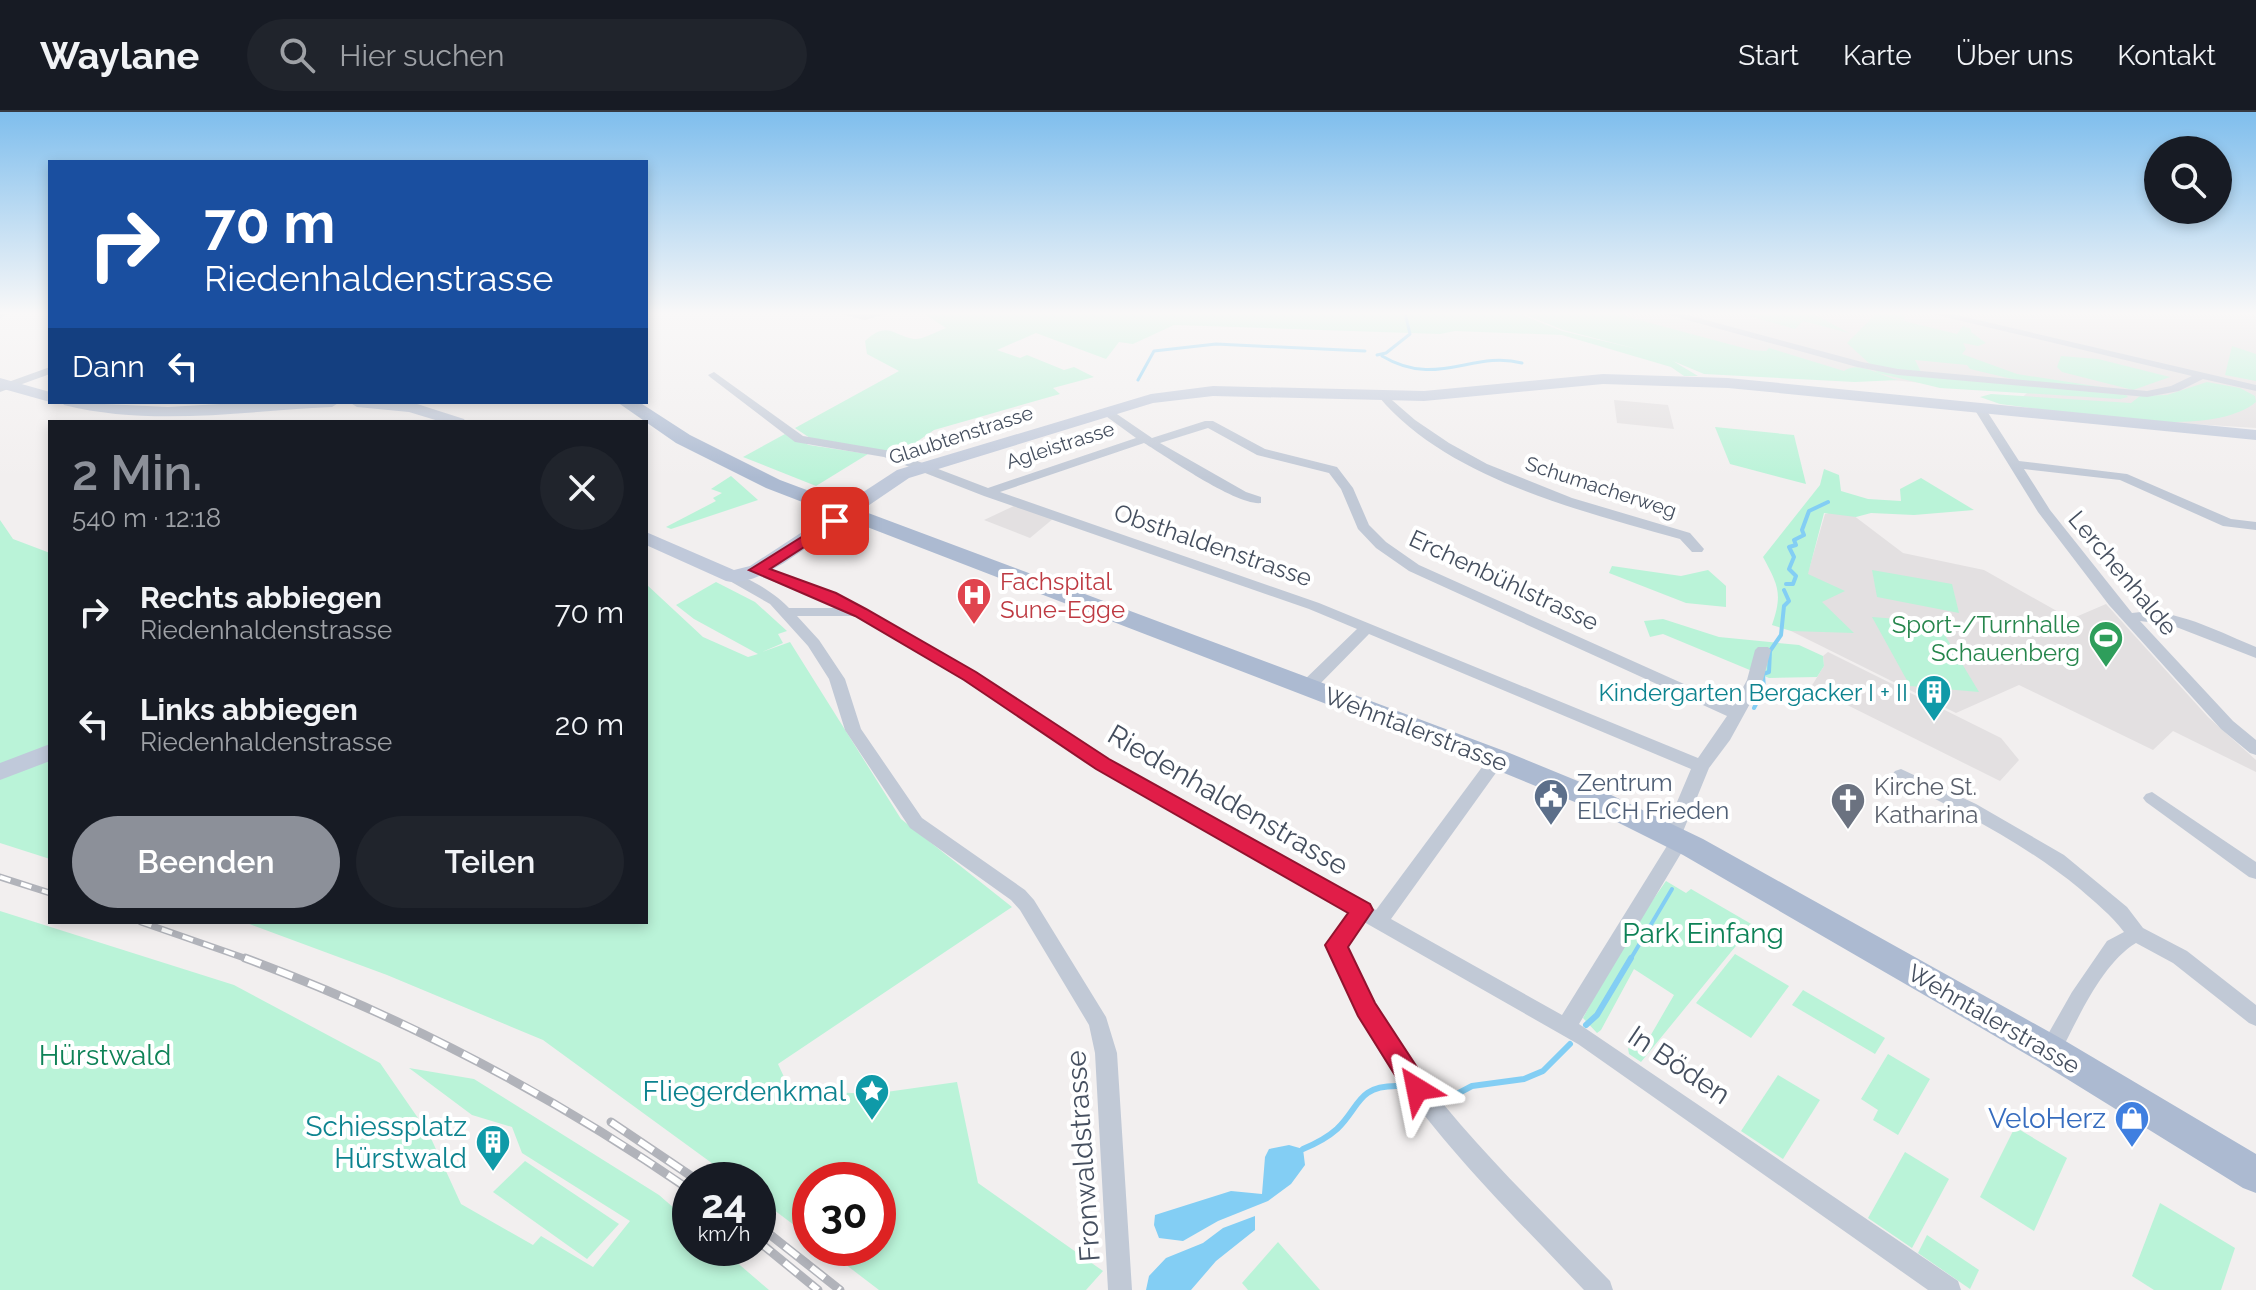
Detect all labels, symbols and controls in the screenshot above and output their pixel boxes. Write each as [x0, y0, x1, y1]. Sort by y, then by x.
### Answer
search box [247, 19, 807, 91]
text: Waylane [40, 33, 199, 78]
icon: search [275, 33, 319, 77]
text: Hier suchen [339, 38, 504, 73]
text: Start [1738, 39, 1799, 72]
text: Karte [1843, 39, 1912, 72]
text: Über uns [1956, 39, 2073, 72]
text: Kontakt [2117, 39, 2216, 72]
map controls [2144, 136, 2232, 224]
button: search [2144, 136, 2232, 224]
text: 70 m [204, 190, 335, 256]
icon: right [72, 192, 176, 296]
text: Riedenhaldenstrasse [204, 257, 553, 299]
icon: left [161, 344, 205, 388]
text: Dann [72, 349, 145, 384]
street label: Glaubtenstrasse [886, 400, 1036, 470]
street label: Agleistrasse [1003, 416, 1117, 474]
text: 2 Min. [72, 445, 202, 501]
button: close [540, 446, 624, 530]
street label: Schumacherweg [1522, 451, 1680, 523]
pin [801, 487, 869, 555]
street label: Obsthaldenstrasse [1110, 498, 1316, 592]
icon: arrive [813, 499, 857, 543]
text: 540 m · 12:18 [72, 503, 221, 533]
street label: Lerchenhalde [2062, 505, 2184, 641]
street label: Erchenbühlstrasse [1405, 523, 1603, 637]
place label: Fachspital Sune-Egge [1000, 567, 1125, 624]
hospital icon: Fachspital Sune-Egge [955, 576, 993, 626]
text: Rechts abbiegen [140, 580, 382, 615]
icon: right [72, 590, 116, 634]
text: 70 m [554, 595, 624, 630]
place label: Sport-/Turnhalle Schauenberg [1892, 610, 2080, 667]
text: Riedenhaldenstrasse [140, 615, 392, 645]
sports icon: Sport-/Turnhalle Schauenberg [2087, 619, 2125, 669]
building icon: Kindergarten Bergacker I + II [1915, 673, 1953, 723]
place label: Kindergarten Bergacker I + II [1598, 678, 1908, 707]
street label: Wehntalerstrasse [1320, 681, 1512, 777]
text: Links abbiegen [140, 692, 358, 727]
icon: left [72, 702, 116, 746]
text: 20 m [555, 707, 624, 742]
street label: Riedenhaldenstrasse [1102, 718, 1354, 882]
text: Riedenhaldenstrasse [140, 727, 392, 757]
place label: Zentrum ELCH Frieden [1577, 768, 1729, 825]
place label: Kirche St. Katharina [1874, 772, 1978, 829]
public building icon: Zentrum ELCH Frieden [1532, 777, 1570, 827]
church icon: Kirche St. Katharina [1829, 781, 1867, 831]
button: Beenden [72, 816, 340, 908]
button: Teilen [356, 816, 624, 908]
park label: Park Einfang [1622, 917, 1784, 950]
street label: Wehntalerstrasse [1903, 958, 2085, 1080]
street label: In Böden [1622, 1019, 1736, 1111]
park label: Hürstwald [39, 1039, 171, 1072]
position arrow [1375, 1047, 1459, 1131]
street label: Fronwaldstrasse [1059, 1049, 1107, 1263]
place icon: Fliegerdenkmal [853, 1072, 891, 1122]
place label: Fliegerdenkmal [643, 1075, 846, 1108]
shop icon: VeloHerz [2113, 1099, 2151, 1149]
place label: VeloHerz [1988, 1102, 2106, 1135]
place label: Schiessplatz Hürstwald [306, 1110, 467, 1175]
building icon: Schiessplatz Hürstwald [474, 1123, 512, 1173]
speed limit sign: 30 [792, 1162, 896, 1266]
text: 24 [701, 1180, 747, 1227]
text: km/h [698, 1222, 750, 1246]

